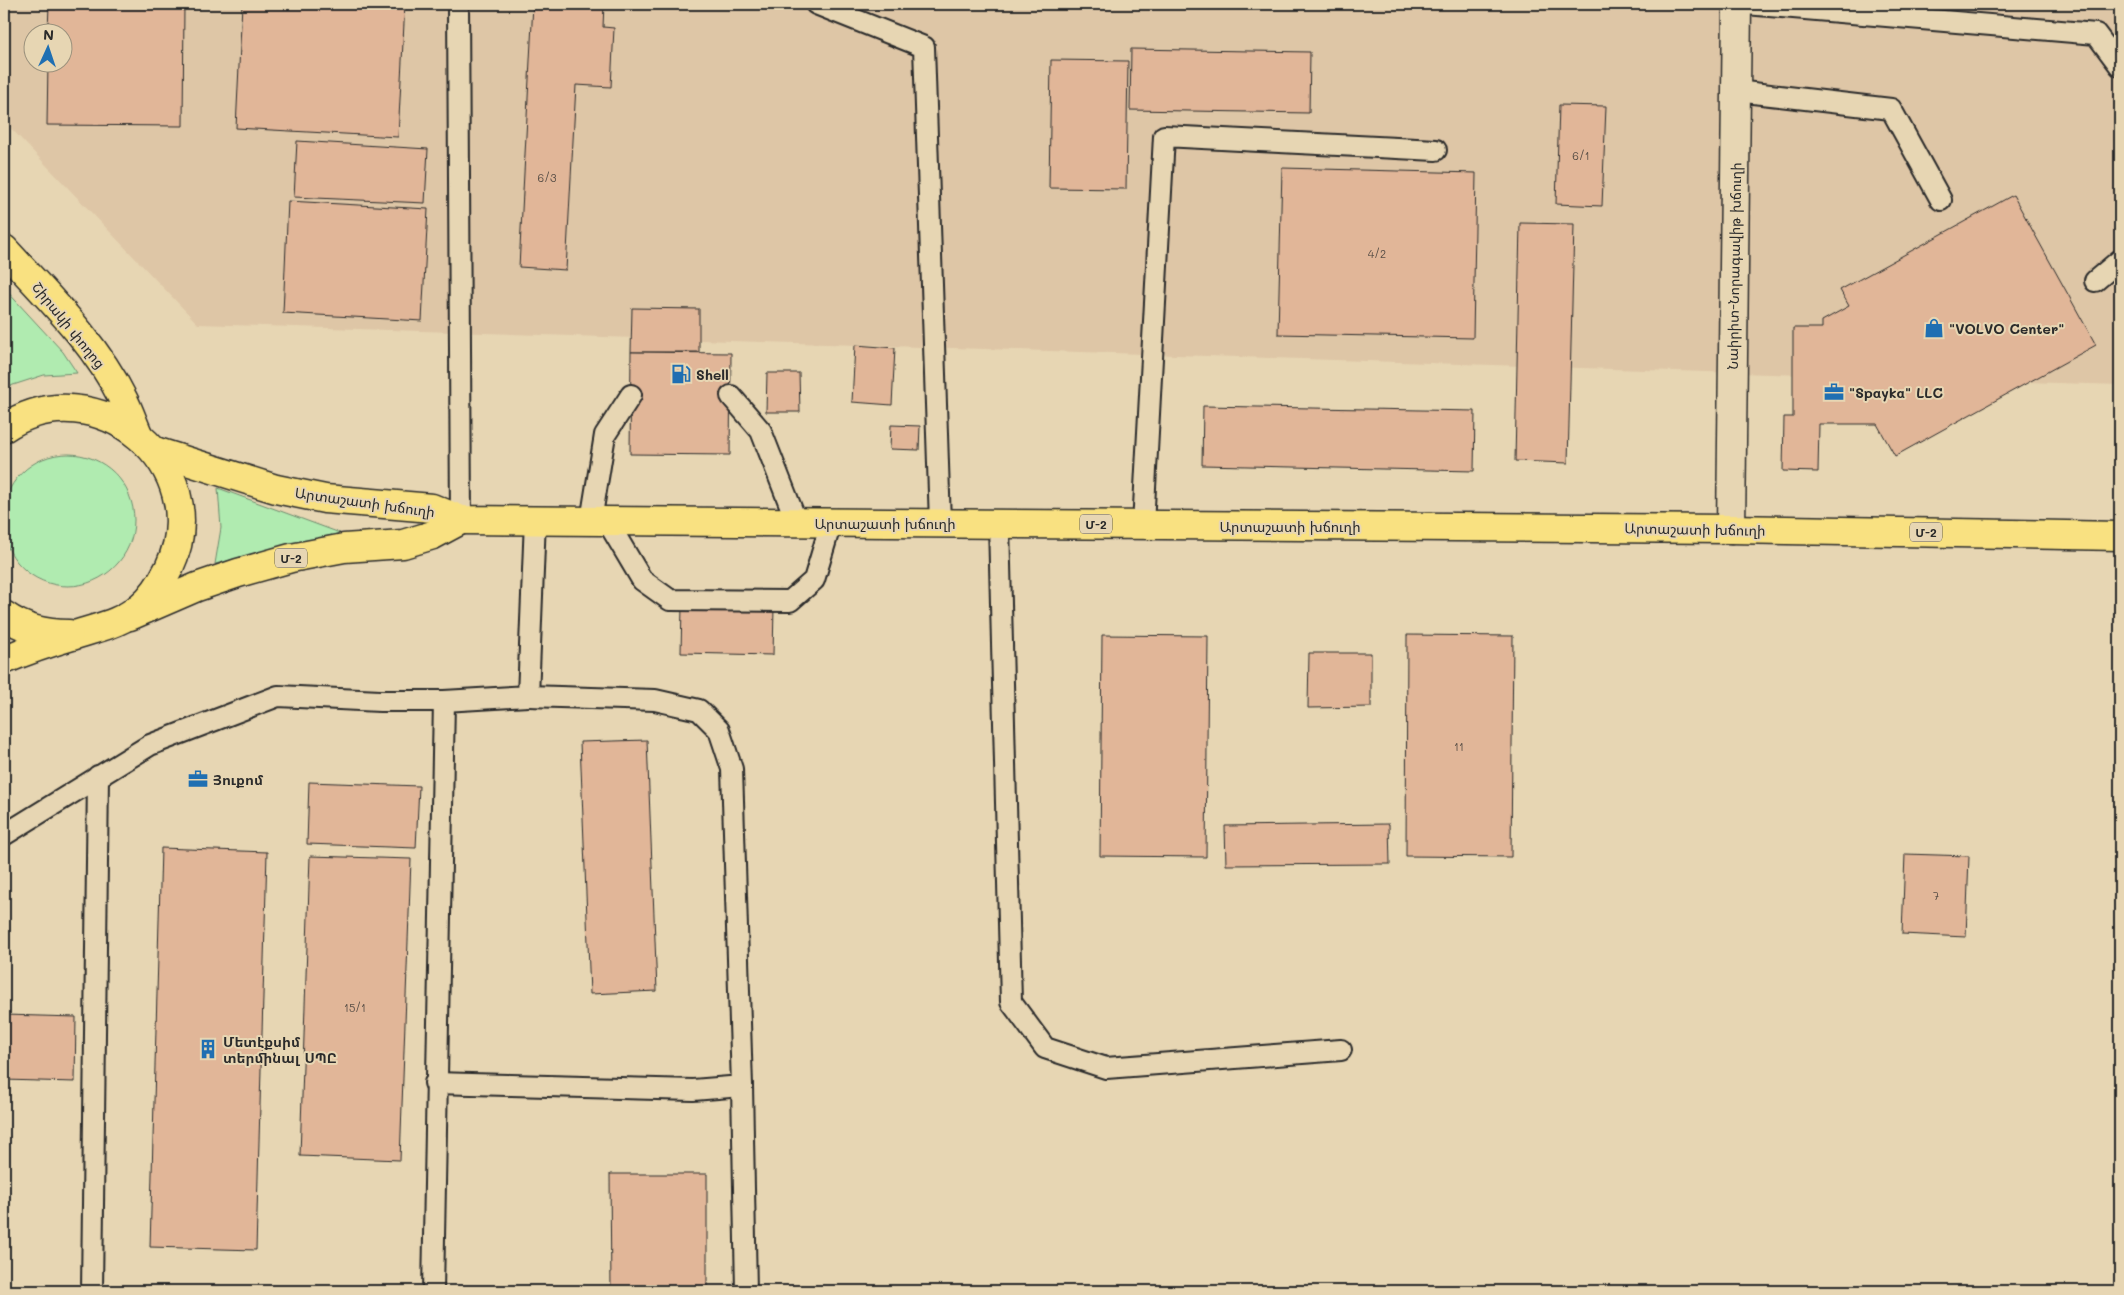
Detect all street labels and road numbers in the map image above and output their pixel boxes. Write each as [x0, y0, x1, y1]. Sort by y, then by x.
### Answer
street label: Նաիրիտ-Նորագավիթ խճուղի [1723, 162, 1745, 370]
street label: Շիրակի փողոց [28, 278, 110, 372]
street label: Արտաշատի խճուղի [294, 483, 436, 521]
street label: Արտաշատի խճուղի [814, 514, 956, 533]
road number: Մ-2 [1080, 514, 1112, 534]
street label: Արտաշատի խճուղի [1219, 517, 1361, 536]
street label: Արտաշատի խճուղի [1624, 518, 1766, 540]
road number: Մ-2 [1910, 522, 1942, 542]
road number: Մ-2 [275, 548, 307, 568]

